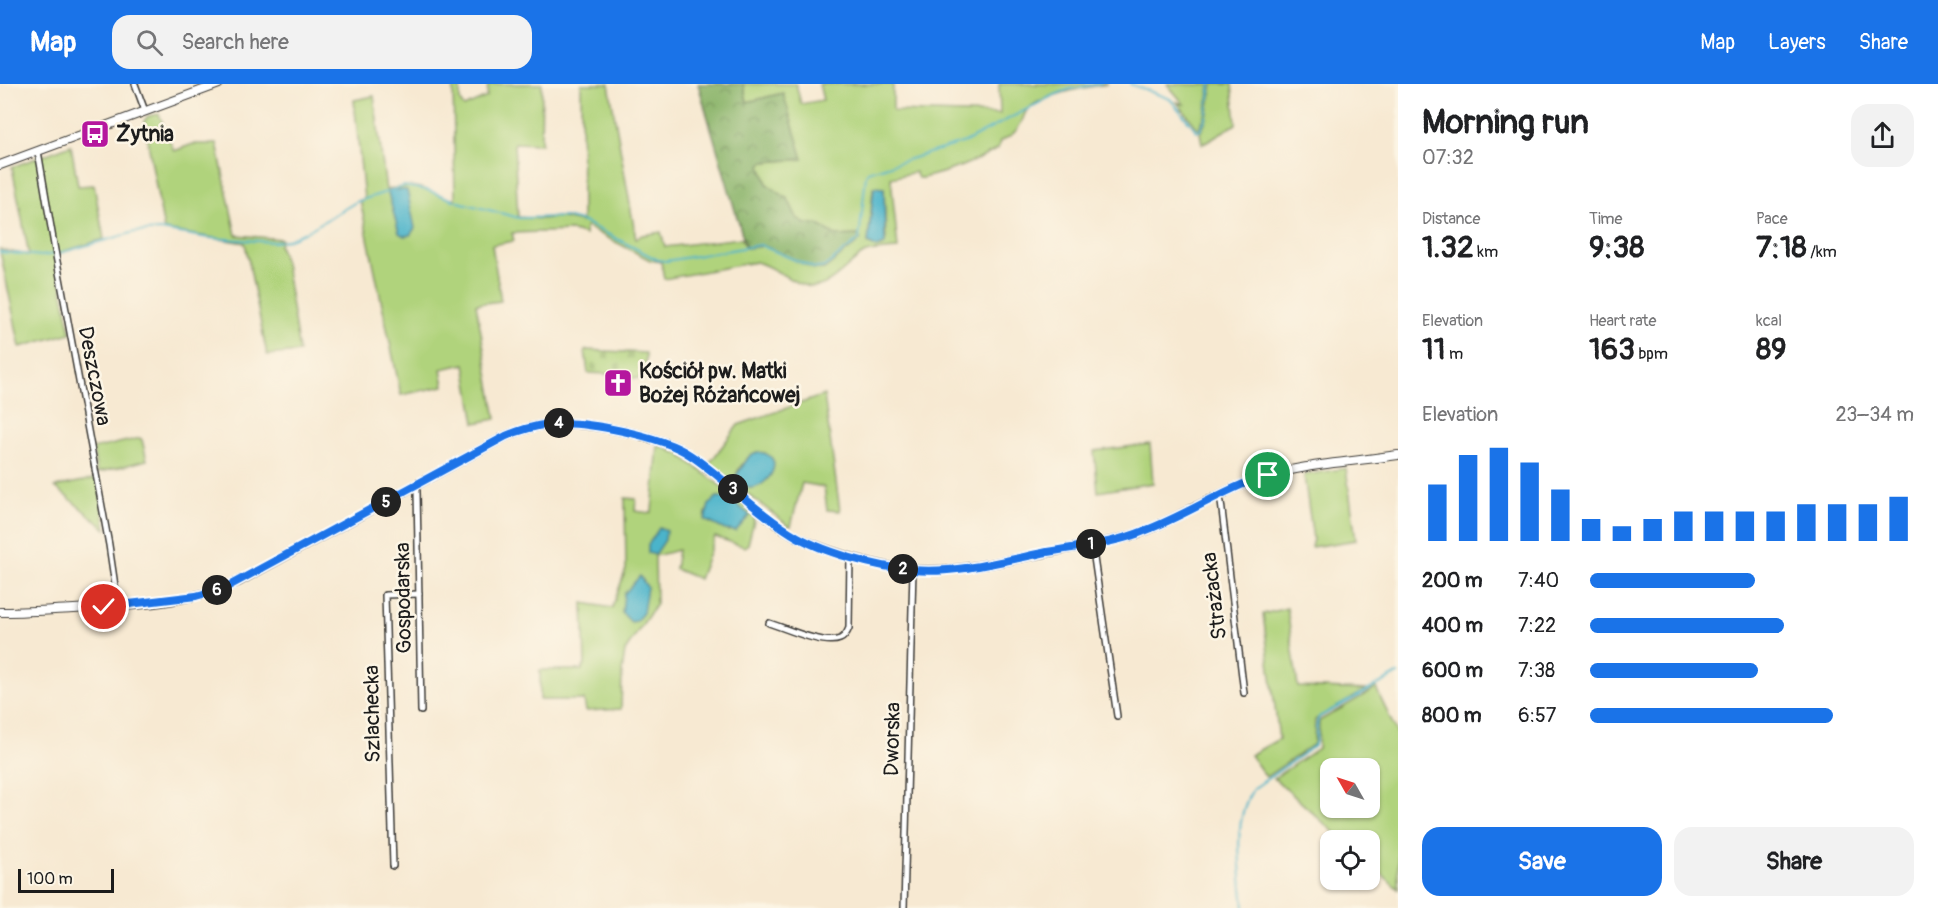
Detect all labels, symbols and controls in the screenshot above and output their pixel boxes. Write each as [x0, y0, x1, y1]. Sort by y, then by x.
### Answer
search box [112, 15, 532, 69]
text: Map [30, 25, 76, 60]
icon: search [133, 26, 166, 59]
text: Search here [181, 28, 289, 56]
text: Map [1700, 29, 1735, 56]
text: Layers [1768, 29, 1826, 56]
text: Share [1859, 29, 1908, 56]
text: Morning run [1422, 102, 1589, 143]
button: share [1851, 104, 1914, 167]
bus stop icon: Żytnia [79, 118, 111, 150]
place label: Żytnia [116, 121, 174, 148]
text: 07:32 [1422, 145, 1474, 170]
text: Distance [1422, 209, 1481, 229]
text: Time [1589, 209, 1622, 229]
text: Pace [1756, 209, 1788, 229]
text: 1.32 [1422, 229, 1474, 266]
text: 9:38 [1589, 229, 1644, 266]
text: 7:18 [1756, 229, 1807, 266]
text: km [1474, 242, 1498, 262]
text: /km [1807, 242, 1837, 262]
text: Elevation [1422, 311, 1483, 331]
text: Heart rate [1589, 311, 1656, 331]
text: kcal [1756, 311, 1782, 331]
street label: Deszczowa [72, 324, 117, 428]
text: 11 [1422, 331, 1445, 368]
text: 163 [1589, 331, 1635, 368]
text: 89 [1756, 331, 1787, 368]
text: m [1445, 344, 1463, 364]
text: bpm [1635, 344, 1668, 364]
place label: Kościół pw. Matki Bożej Różańcowej [639, 358, 801, 409]
church icon: Kościół pw. Matki Bożej Różańcowej [602, 367, 634, 399]
text: Elevation [1422, 402, 1498, 427]
text: 23–34 m [1836, 402, 1914, 427]
pin: 4 [544, 408, 574, 438]
text: 4 [554, 413, 564, 433]
pin [1242, 449, 1293, 500]
icon: arrive [1251, 458, 1284, 491]
pin: 3 [718, 474, 748, 504]
text: 3 [729, 479, 737, 499]
pin: 5 [371, 487, 401, 517]
text: 5 [382, 492, 390, 512]
pin: 1 [1076, 529, 1106, 559]
text: 1 [1088, 534, 1094, 554]
street label: Gospodarska [389, 542, 418, 654]
street label: Strażacka [1196, 551, 1233, 641]
pin: 2 [888, 554, 918, 584]
text: 2 [899, 559, 907, 579]
text: 200 m [1422, 568, 1483, 593]
text: 7:40 [1518, 568, 1559, 593]
pin: 6 [202, 575, 232, 605]
text: 6 [212, 580, 222, 600]
pin [78, 581, 129, 632]
icon: check [87, 590, 120, 623]
text: 400 m [1422, 613, 1483, 638]
text: 7:22 [1518, 613, 1556, 638]
text: 600 m [1422, 658, 1483, 683]
text: 7:38 [1518, 658, 1555, 683]
street label: Szlachecka [358, 665, 387, 763]
street label: Dworska [878, 702, 907, 776]
text: 800 m [1422, 703, 1482, 728]
text: 6:57 [1518, 703, 1556, 728]
north arrow [1320, 758, 1380, 818]
map controls [1320, 758, 1380, 890]
button: Save [1422, 827, 1662, 896]
button: Share [1674, 827, 1914, 896]
button: locate [1320, 830, 1380, 890]
scale bar [18, 866, 114, 894]
text: 100 m [27, 869, 73, 889]

